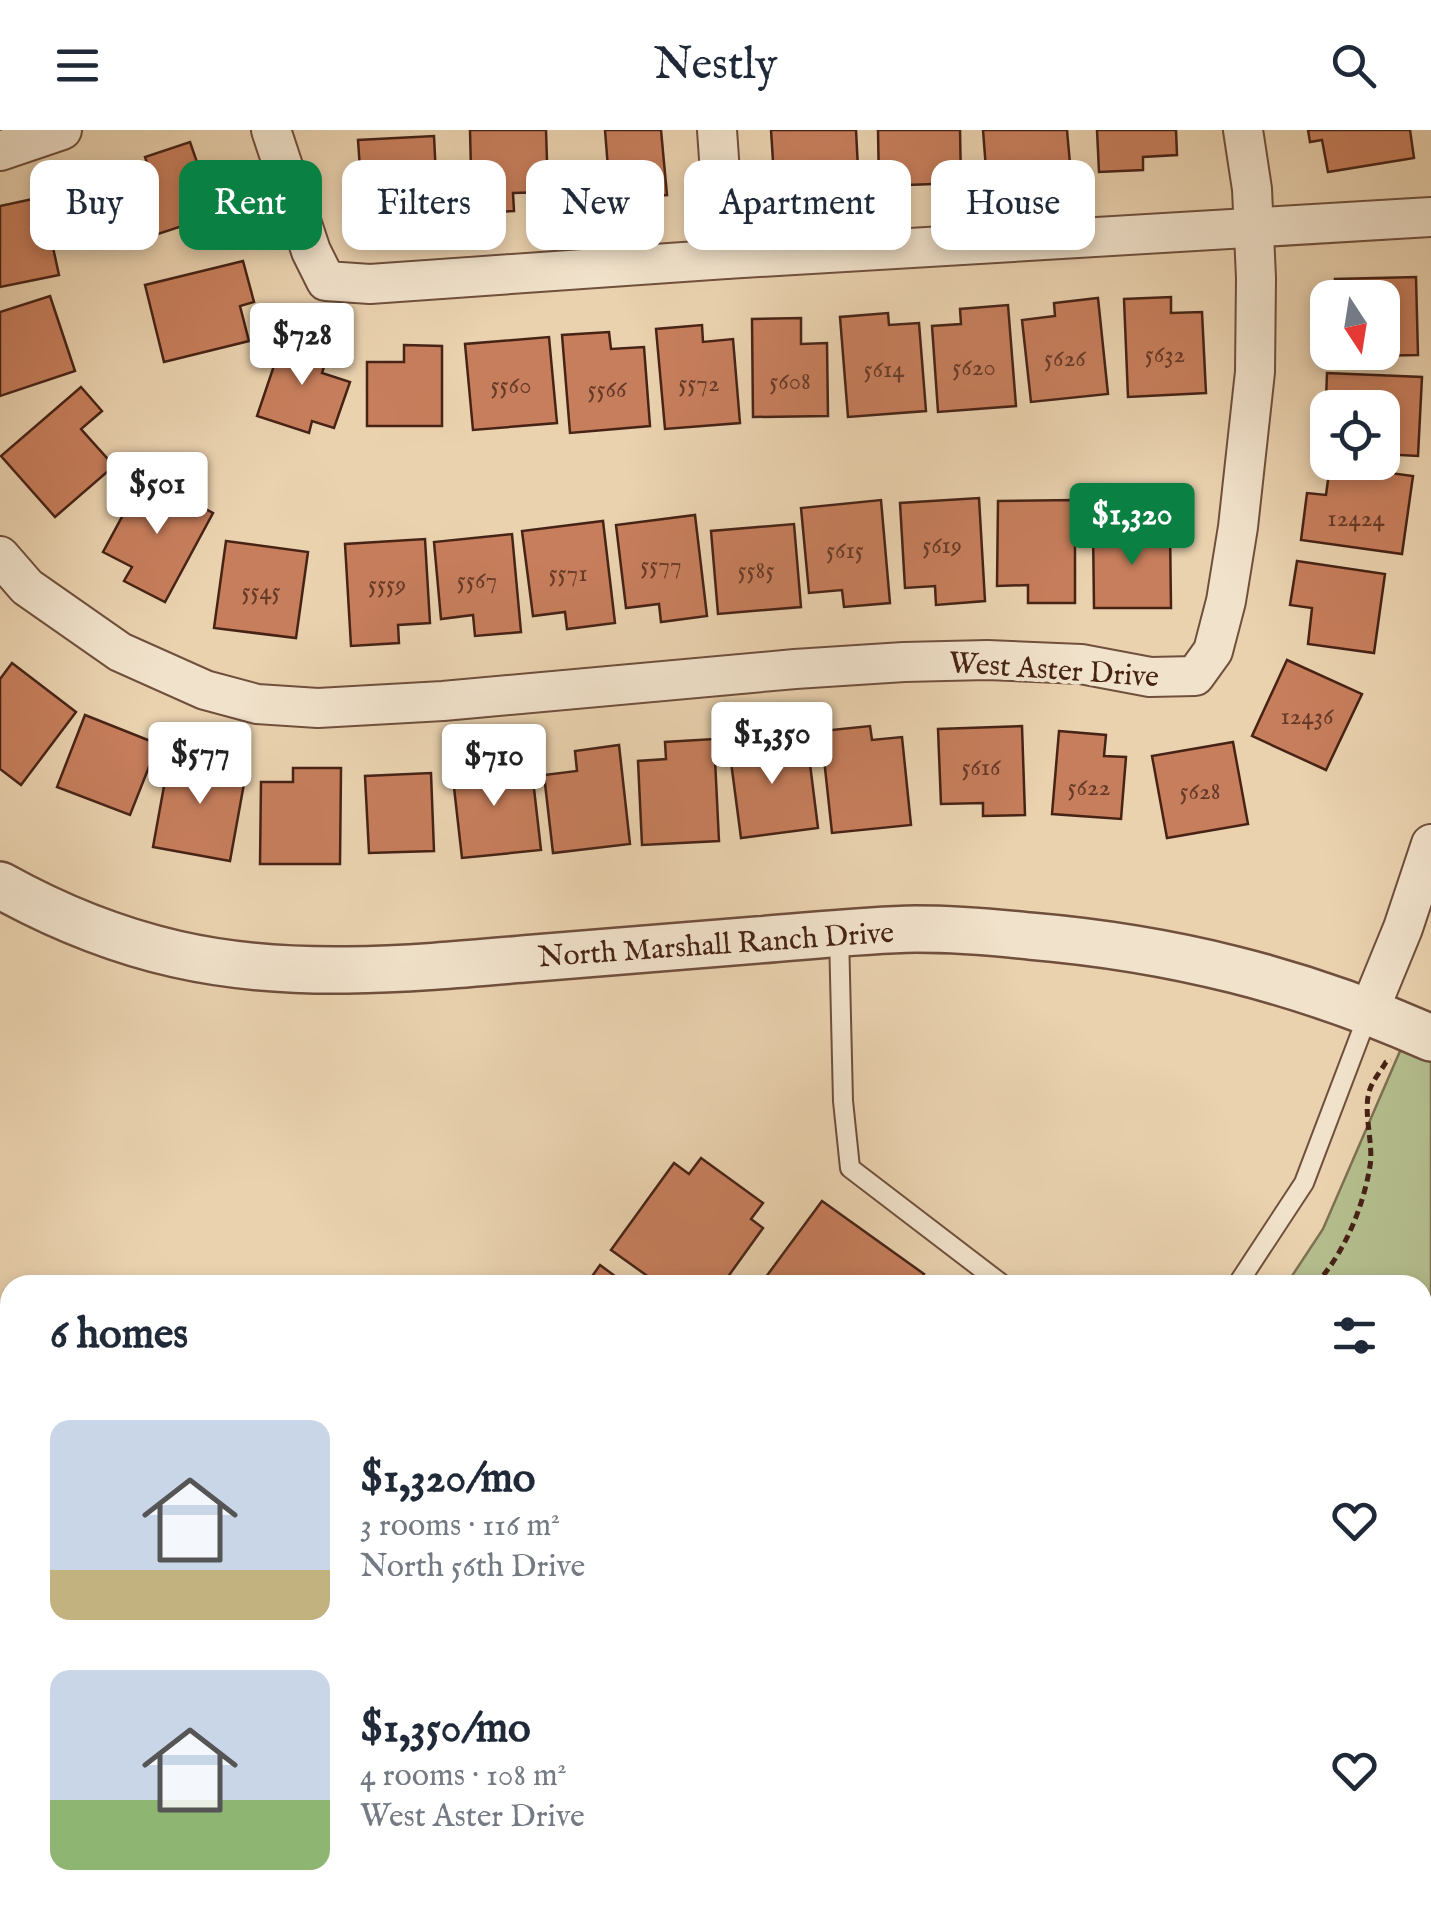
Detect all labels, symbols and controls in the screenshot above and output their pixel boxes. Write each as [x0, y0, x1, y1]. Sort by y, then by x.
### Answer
text: Nestly [654, 37, 777, 94]
icon: menu [50, 38, 105, 93]
icon: search [1326, 38, 1381, 93]
chip: Buy [30, 160, 159, 250]
chip: Rent [179, 160, 322, 250]
chip: Filters [342, 160, 506, 250]
chip: New [526, 160, 664, 250]
chip: Apartment [684, 160, 911, 250]
chip: House [931, 160, 1095, 250]
north arrow [1310, 280, 1400, 370]
map controls [1310, 280, 1400, 480]
pin: $728 [243, 303, 361, 388]
text: $728 [272, 315, 332, 356]
house number: 5632 [1145, 339, 1185, 371]
house number: 5626 [1044, 343, 1086, 375]
house number: 5620 [952, 352, 996, 384]
house number: 5614 [864, 354, 905, 386]
house number: 5608 [769, 366, 811, 398]
house number: 5572 [678, 368, 720, 400]
house number: 5560 [491, 370, 531, 402]
house number: 5566 [587, 374, 627, 406]
button: locate [1310, 390, 1400, 480]
pin: $501 [98, 452, 216, 537]
text: $501 [129, 464, 185, 505]
pin: $1,320 [1051, 483, 1213, 568]
text: $1,320 [1092, 495, 1172, 536]
house number: 12424 [1327, 503, 1385, 535]
house number: 5619 [922, 530, 962, 562]
house number: 5615 [826, 535, 864, 567]
house number: 5577 [640, 550, 682, 582]
house number: 5585 [738, 555, 774, 587]
house number: 5571 [548, 558, 588, 590]
house number: 5567 [457, 565, 497, 597]
house number: 5559 [368, 569, 406, 601]
house number: 5545 [241, 576, 281, 608]
street label: West Aster Drive [947, 645, 1160, 697]
house number: 12436 [1280, 701, 1334, 733]
pin: $1,350 [691, 702, 853, 787]
text: $1,350 [733, 714, 811, 755]
pin: $577 [141, 722, 259, 807]
pin: $710 [435, 724, 553, 809]
text: $577 [170, 734, 230, 775]
text: $710 [464, 736, 524, 777]
house number: 5616 [961, 752, 1001, 784]
house number: 5622 [1068, 772, 1111, 804]
house number: 5628 [1179, 776, 1221, 808]
street label: North Marshall Ranch Drive [537, 915, 895, 977]
icon: filters [1327, 1308, 1382, 1363]
text: 6 homes [50, 1309, 188, 1362]
text: $1,320/mo [360, 1453, 535, 1506]
icon: home [130, 1460, 250, 1580]
icon: heart [1327, 1493, 1382, 1548]
text: 3 rooms · 116 m² [360, 1506, 560, 1547]
text: North 56th Drive [360, 1547, 585, 1588]
text: $1,350/mo [360, 1703, 531, 1756]
icon: home [130, 1710, 250, 1830]
icon: heart [1327, 1743, 1382, 1798]
text: 4 rooms · 108 m² [360, 1756, 567, 1797]
text: West Aster Drive [360, 1797, 585, 1838]

